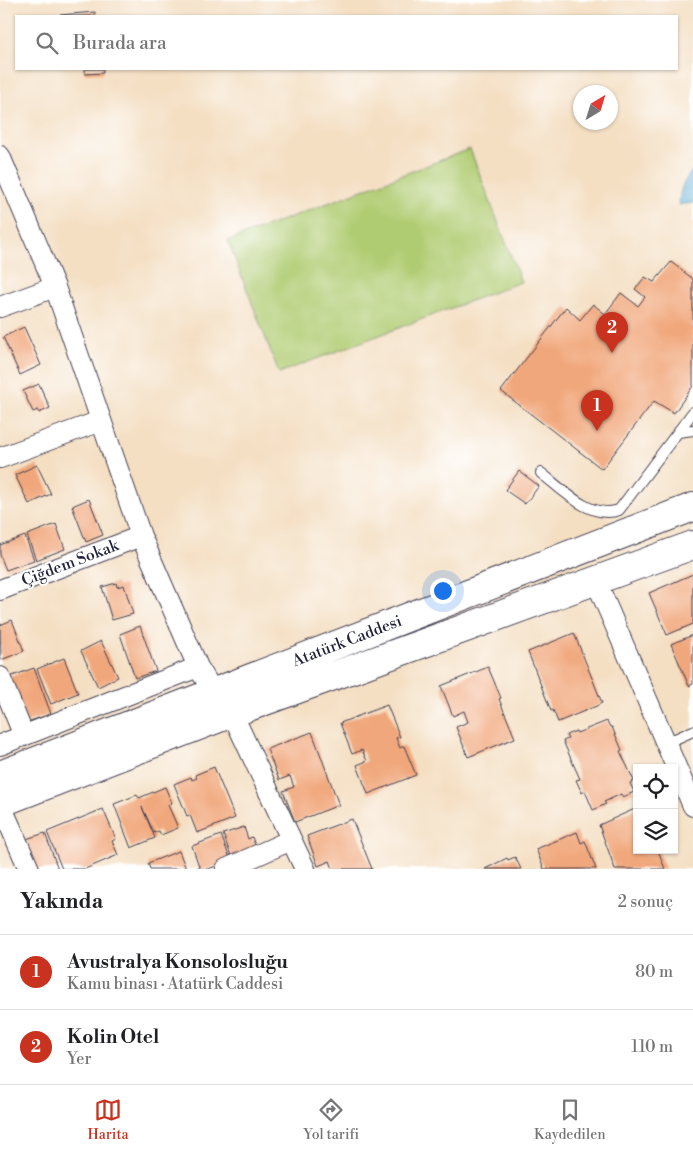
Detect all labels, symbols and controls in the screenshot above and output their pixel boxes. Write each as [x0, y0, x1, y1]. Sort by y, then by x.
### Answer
search box [15, 15, 678, 70]
icon: search [33, 29, 61, 57]
text: Burada ara [73, 31, 167, 55]
north arrow [573, 85, 618, 130]
pin: 2 [596, 312, 628, 353]
pin: 1 [581, 390, 613, 431]
street label: Çiğdem Sokak [19, 535, 123, 591]
your location [430, 578, 456, 604]
street label: Atatürk Caddesi [288, 611, 405, 671]
map controls [633, 764, 678, 854]
button: locate [633, 764, 678, 809]
button: layers [633, 809, 678, 854]
text: Yakında [20, 889, 103, 915]
text: 2 sonuç [618, 892, 673, 912]
text: Avustralya Konsolosluğu [67, 950, 288, 974]
text: 1 [32, 962, 40, 982]
text: 80 m [635, 962, 673, 982]
text: Kamu binası · Atatürk Caddesi [67, 974, 283, 994]
text: Kolin Otel [67, 1025, 159, 1049]
text: 2 [31, 1037, 41, 1057]
text: 110 m [631, 1037, 673, 1057]
text: Yer [67, 1049, 91, 1069]
tab: Harita [87, 1096, 129, 1144]
tab: Yol tarifi [304, 1096, 359, 1144]
tab: Kaydedilen [534, 1096, 606, 1144]

